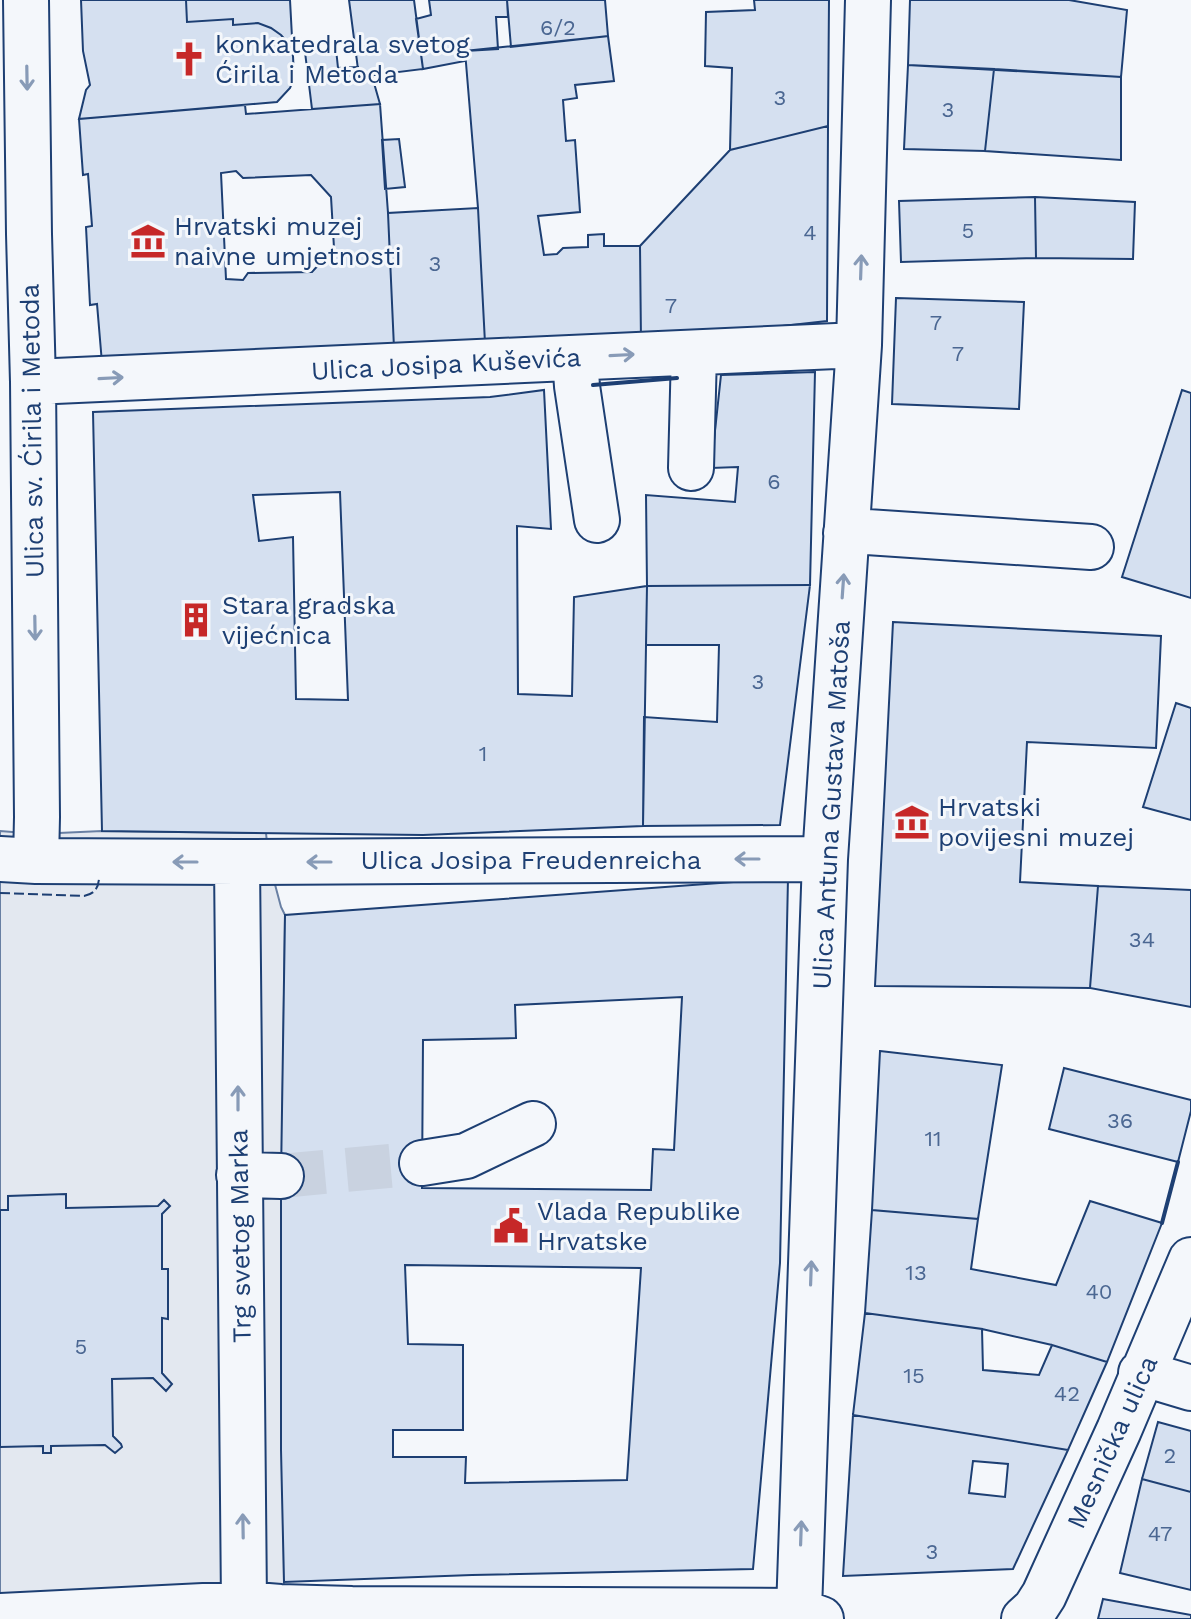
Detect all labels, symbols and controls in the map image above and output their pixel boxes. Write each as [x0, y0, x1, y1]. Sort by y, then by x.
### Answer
house number: 6/2 [540, 15, 576, 40]
place label: konkatedrala svetog Ćirila i Metoda [215, 29, 470, 89]
church icon: konkatedrala svetog Ćirila i Metoda [170, 40, 208, 78]
one-way arrow [19, 64, 35, 91]
house number: 3 [774, 85, 786, 110]
house number: 3 [942, 97, 954, 122]
place label: Hrvatski muzej naivne umjetnosti [174, 211, 402, 271]
house number: 5 [962, 218, 974, 243]
house number: 4 [803, 220, 817, 245]
museum icon: Hrvatski muzej naivne umjetnosti [129, 222, 167, 260]
house number: 3 [429, 251, 441, 276]
one-way arrow [853, 254, 868, 281]
street label: Ulica sv. Ćirila i Metoda [14, 283, 50, 579]
house number: 7 [665, 293, 677, 318]
house number: 7 [930, 310, 942, 335]
house number: 7 [952, 341, 964, 366]
street label: Ulica Josipa Kuševića [310, 342, 582, 386]
one-way arrow [608, 348, 635, 363]
one-way arrow [97, 371, 124, 386]
house number: 6 [767, 469, 781, 494]
one-way arrow [836, 573, 851, 600]
place label: Stara gradska vijećnica [222, 590, 396, 650]
building icon: Stara gradska vijećnica [177, 601, 215, 639]
one-way arrow [27, 614, 43, 641]
street label: Ulica Antuna Gustava Matoša [806, 619, 856, 990]
house number: 3 [752, 669, 764, 694]
house number: 1 [479, 741, 487, 766]
place label: Hrvatski povijesni muzej [938, 792, 1134, 852]
museum icon: Hrvatski povijesni muzej [893, 803, 931, 841]
street label: Ulica Josipa Freudenreicha [361, 845, 702, 875]
one-way arrow [734, 851, 761, 867]
one-way arrow [172, 854, 199, 870]
one-way arrow [306, 854, 333, 870]
house number: 34 [1129, 927, 1155, 952]
one-way arrow [230, 1085, 246, 1112]
house number: 36 [1107, 1108, 1133, 1133]
house number: 11 [924, 1126, 942, 1151]
street label: Trg svetog Marka [223, 1129, 257, 1343]
place label: Vlada Republike Hrvatske [537, 1196, 740, 1256]
public building icon: Vlada Republike Hrvatske [492, 1207, 530, 1245]
one-way arrow [803, 1260, 818, 1287]
house number: 13 [905, 1260, 927, 1285]
house number: 40 [1085, 1279, 1113, 1304]
house number: 5 [75, 1334, 87, 1359]
street label: Mesnička ulica [1060, 1351, 1164, 1533]
house number: 15 [903, 1363, 925, 1388]
house number: 42 [1054, 1381, 1080, 1406]
house number: 2 [1164, 1443, 1176, 1468]
one-way arrow [235, 1513, 251, 1540]
one-way arrow [794, 1520, 809, 1547]
house number: 47 [1148, 1521, 1172, 1546]
house number: 3 [926, 1539, 938, 1564]

